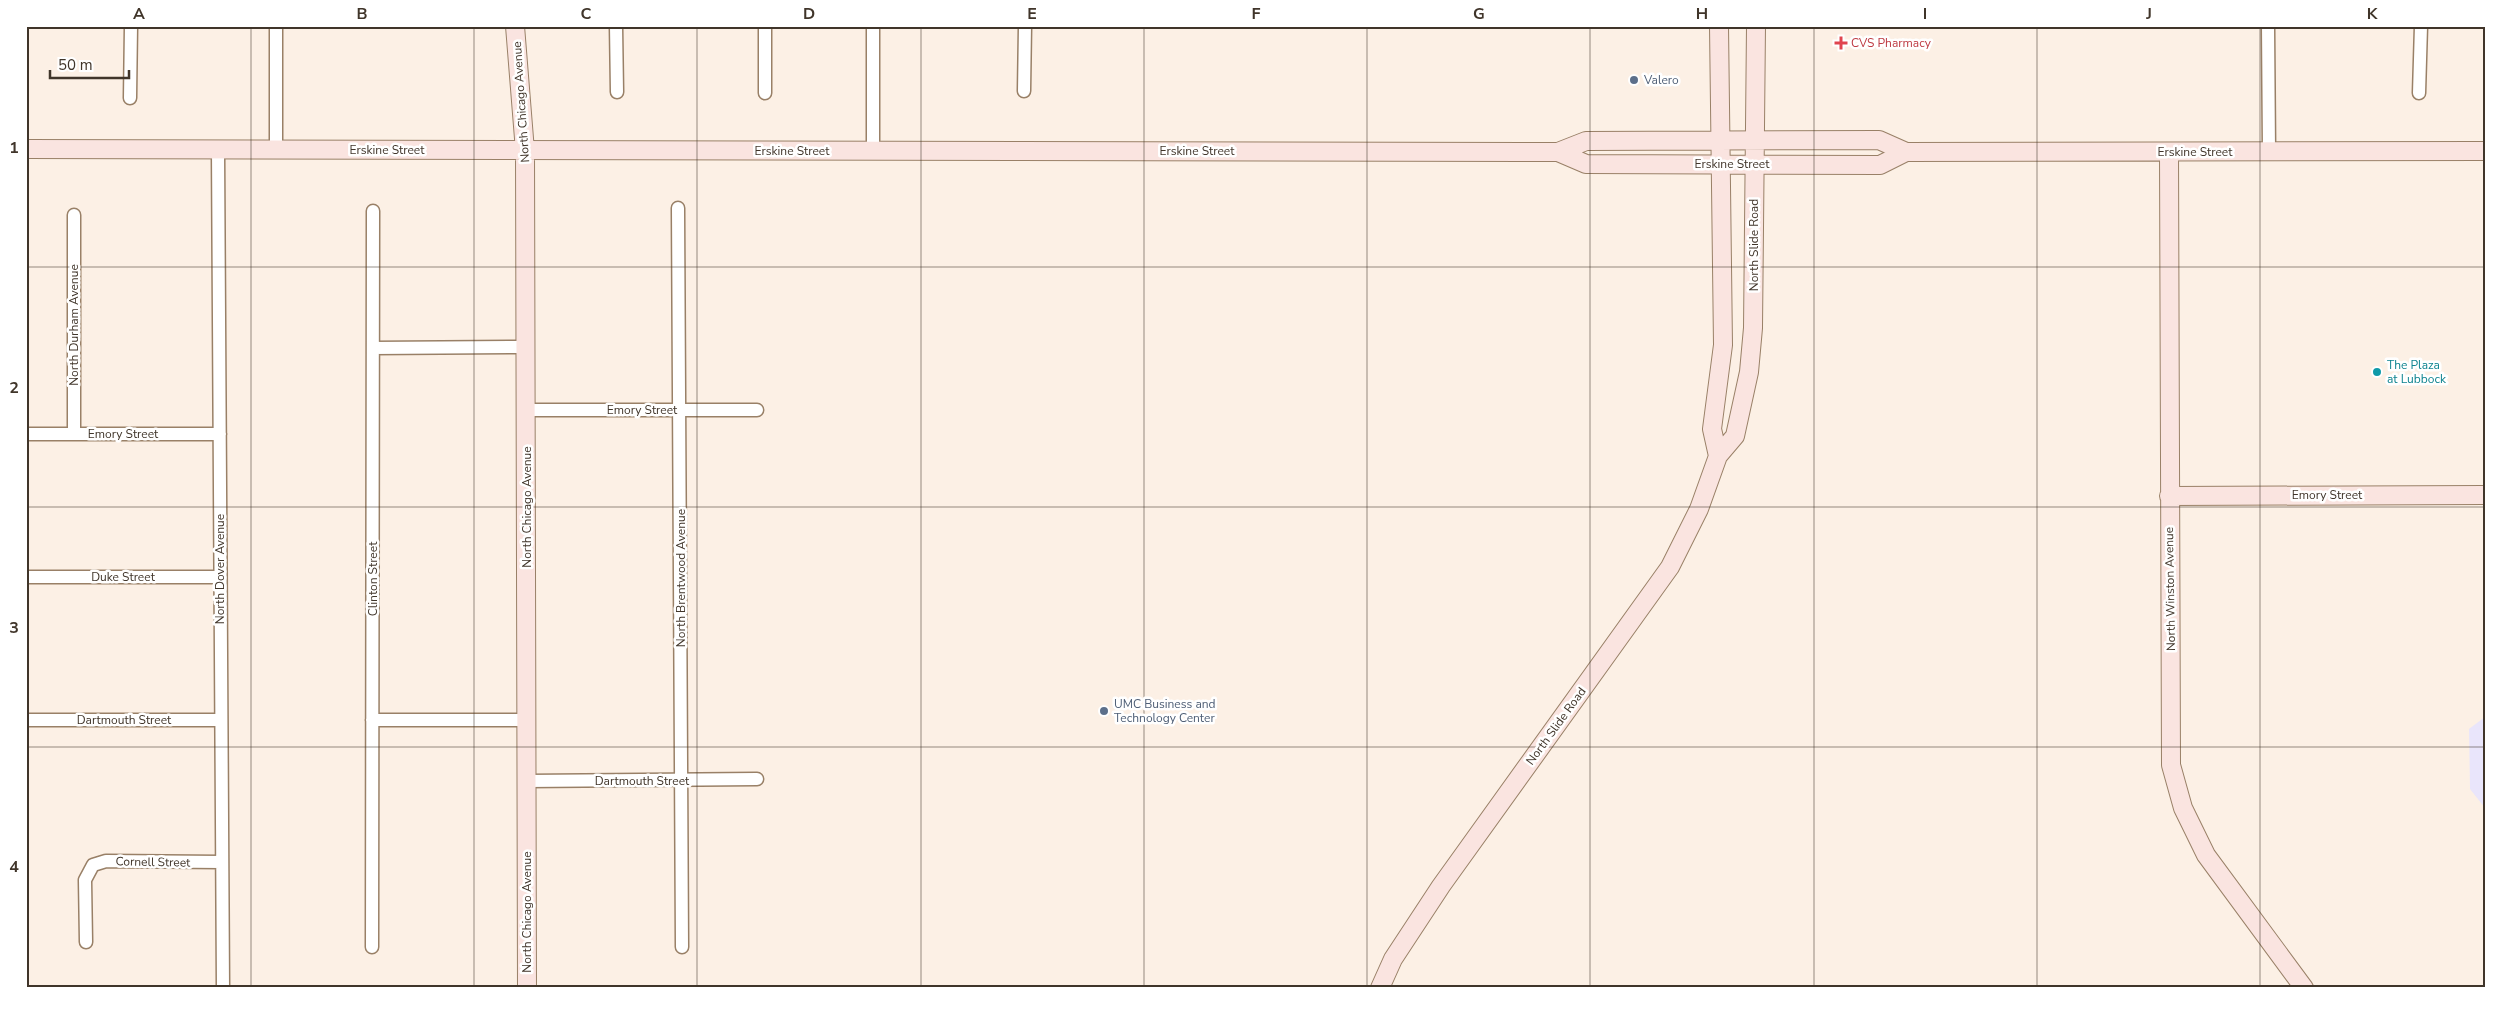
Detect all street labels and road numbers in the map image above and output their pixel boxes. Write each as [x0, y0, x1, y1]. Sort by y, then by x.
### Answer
street label: North Chicago Avenue [509, 41, 533, 163]
street label: Erskine Street [350, 142, 425, 158]
street label: Erskine Street [755, 143, 830, 159]
street label: Erskine Street [1160, 143, 1235, 159]
street label: Erskine Street [2158, 144, 2233, 160]
street label: Erskine Street [1695, 156, 1770, 172]
street label: North Slide Road [1746, 199, 1762, 291]
street label: North Durham Avenue [66, 264, 82, 386]
street label: Emory Street [607, 402, 678, 418]
street label: Emory Street [88, 426, 159, 442]
street label: North Chicago Avenue [519, 446, 535, 568]
street label: Emory Street [2292, 487, 2363, 503]
street label: North Brentwood Avenue [673, 509, 689, 647]
street label: North Dover Avenue [212, 514, 228, 624]
street label: North Winston Avenue [2161, 527, 2179, 651]
street label: Clinton Street [365, 541, 381, 616]
street label: Duke Street [91, 569, 156, 585]
street label: North Slide Road [1522, 684, 1590, 768]
street label: Dartmouth Street [77, 712, 172, 728]
street label: Dartmouth Street [595, 773, 690, 789]
street label: North Chicago Avenue [519, 851, 535, 973]
street label: Cornell Street [115, 853, 191, 871]

